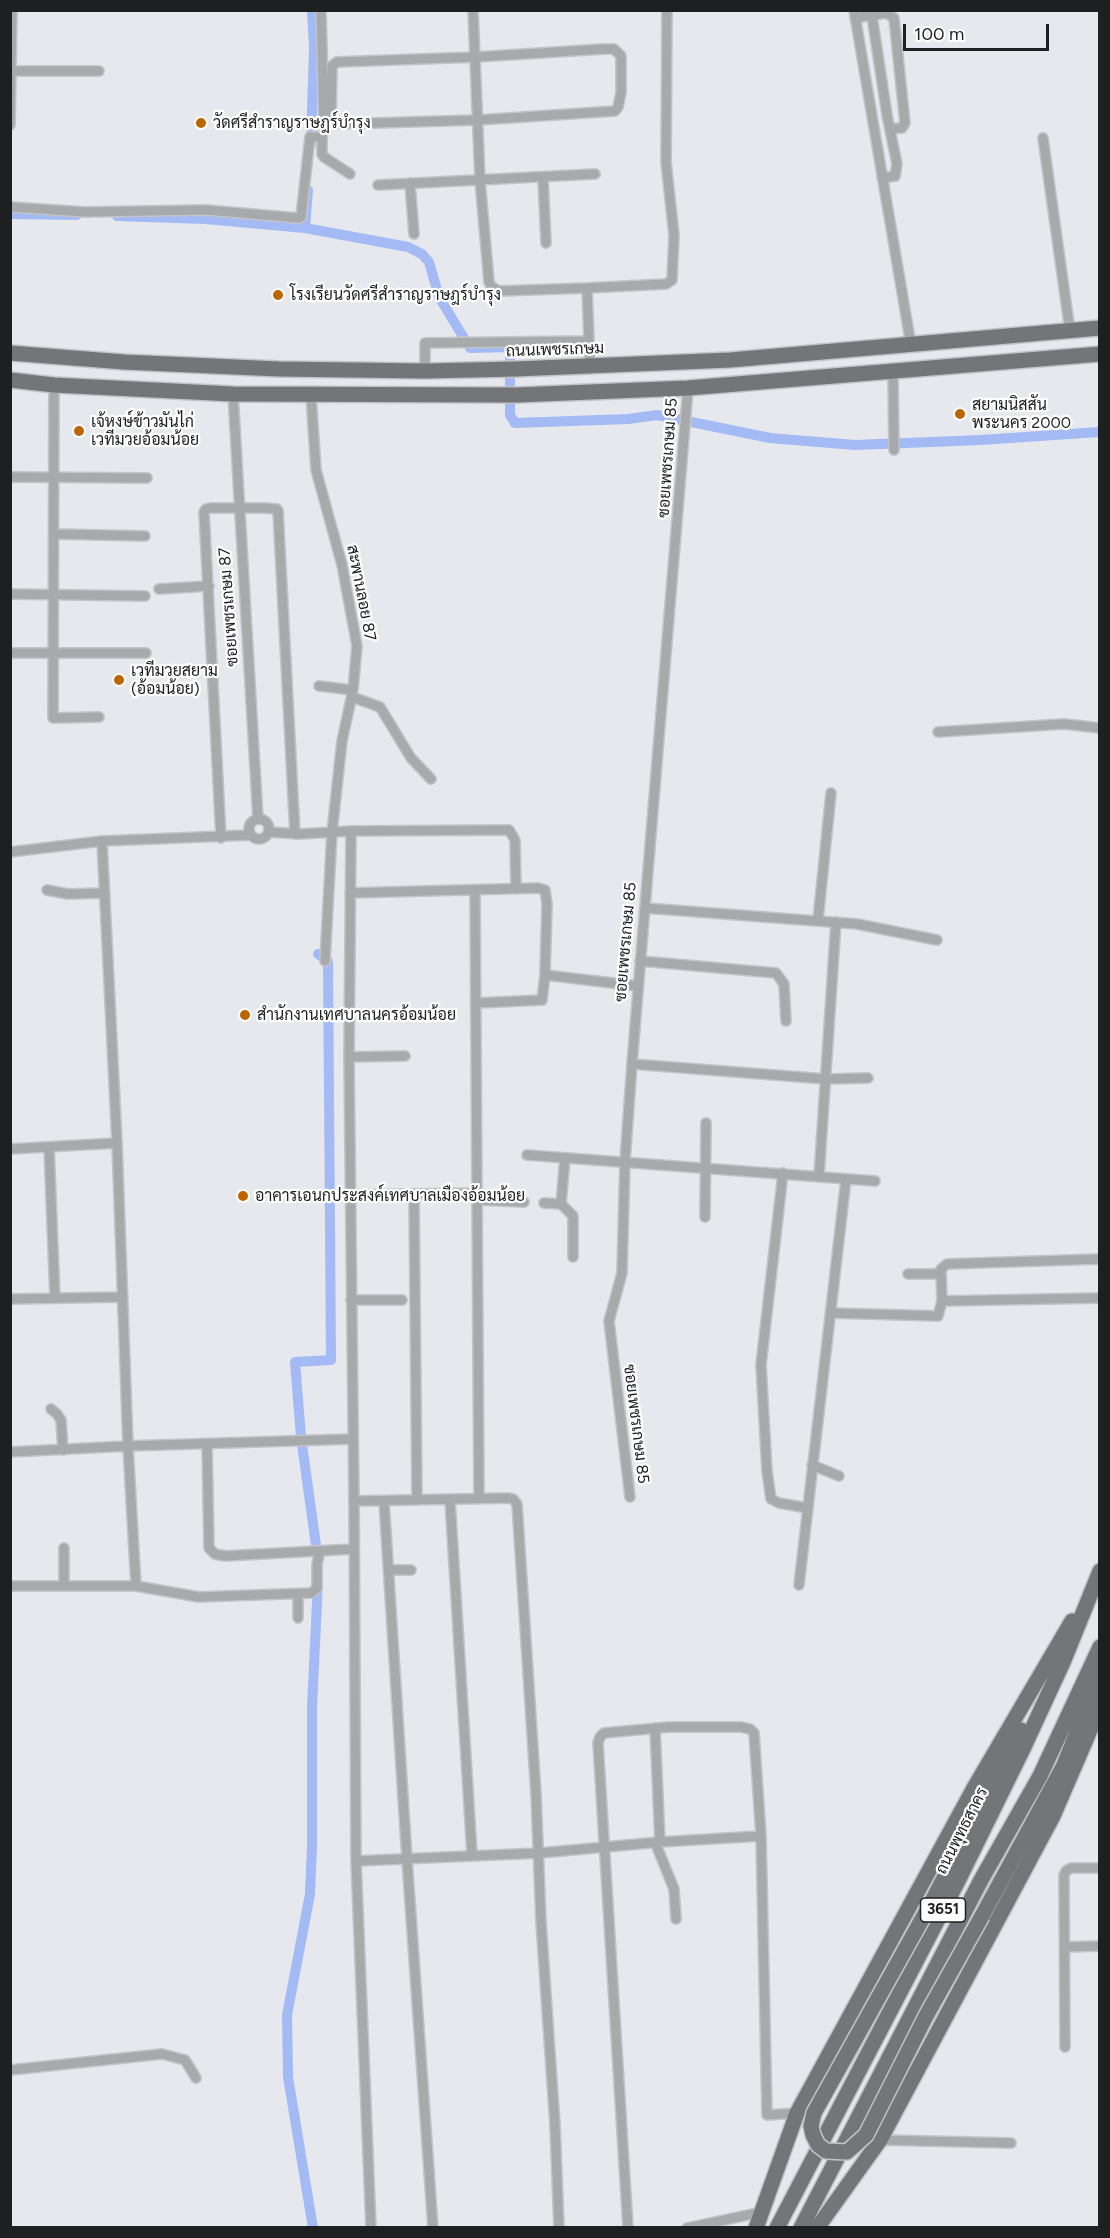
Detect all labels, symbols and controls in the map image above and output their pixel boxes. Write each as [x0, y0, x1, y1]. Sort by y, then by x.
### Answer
scale bar [906, 12, 1052, 50]
text: 100 m [914, 23, 964, 45]
place label: วัดศรีสําราญราษฎร์บํารุง [213, 113, 371, 133]
marker: วัดศรีสําราญราษฎร์บํารุง [194, 116, 208, 130]
place label: โรงเรียนวัดศรีสําราญราษฎร์บํารุง [290, 285, 501, 305]
marker: โรงเรียนวัดศรีสําราญราษฎร์บํารุง [271, 288, 285, 302]
street label: ถนนเพชรเกษม [505, 339, 605, 361]
place label: สยามนิสสัน พระนคร 2000 [972, 395, 1071, 433]
street label: ซอยเพชรเกษม 85 [654, 397, 682, 519]
marker: สยามนิสสัน พระนคร 2000 [953, 407, 967, 421]
place label: เจ้หงษ์ข้าวมันไก่ เวทีมวยอ้อมน้อย [91, 412, 199, 450]
marker: เจ้หงษ์ข้าวมันไก่ เวทีมวยอ้อมน้อย [72, 424, 86, 438]
street label: สะพานลอย 87 [342, 543, 380, 643]
street label: ซอยเพชรเกษม 87 [215, 547, 243, 667]
place label: เวทีมวยสยาม (อ้อมน้อย) [131, 661, 218, 699]
marker: เวทีมวยสยาม (อ้อมน้อย) [112, 673, 126, 687]
street label: ซอยเพชรเกษม 85 [611, 881, 641, 1003]
place label: สำนักงานเทศบาลนครอ้อมน้อย [257, 1005, 456, 1025]
marker: สำนักงานเทศบาลนครอ้อมน้อย [238, 1008, 252, 1022]
place label: อาคารเอนกประสงค์เทศบาลเมืองอ้อมน้อย [255, 1186, 525, 1206]
marker: อาคารเอนกประสงค์เทศบาลเมืองอ้อมน้อย [236, 1189, 250, 1203]
street label: ซอยเพชรเกษม 85 [619, 1363, 653, 1485]
street label: ถนนพุทธสาคร [932, 1784, 992, 1878]
road number: 3651 [920, 1898, 966, 1922]

